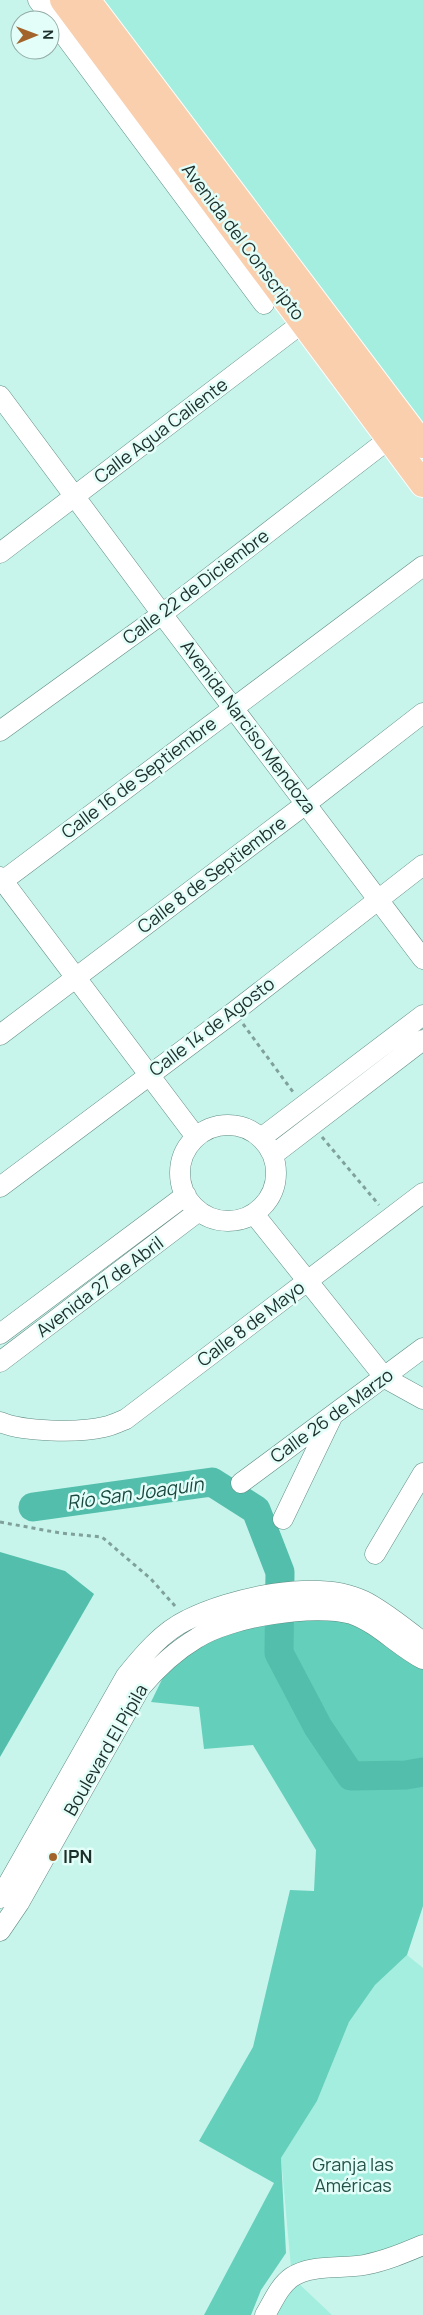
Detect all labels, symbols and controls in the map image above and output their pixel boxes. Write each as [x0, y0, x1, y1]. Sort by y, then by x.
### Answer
north arrow [10, 10, 60, 60]
text: N [39, 30, 58, 40]
street label: Avenida del Conscripto [177, 158, 311, 325]
street label: Calle Agua Caliente [89, 372, 232, 488]
street label: Calle 22 de Diciembre [117, 523, 273, 649]
street label: Avenida Narciso Mendoza [176, 635, 322, 818]
street label: Calle 16 de Septiembre [56, 711, 221, 843]
street label: Calle 8 de Septiembre [132, 810, 291, 938]
street label: Calle 14 de Agosto [144, 971, 279, 1081]
street label: Avenida 27 de Abril [31, 1230, 168, 1342]
street label: Calle 8 de Mayo [192, 1275, 309, 1371]
street label: Calle 26 de Marzo [265, 1362, 398, 1468]
water label: Río San Joaquín [65, 1470, 206, 1515]
street label: Boulevard El Pípila [58, 1679, 153, 1820]
place label: IPN [63, 1844, 92, 1868]
marker: IPN [47, 1851, 59, 1863]
park label: Granja las Américas [312, 2152, 394, 2197]

